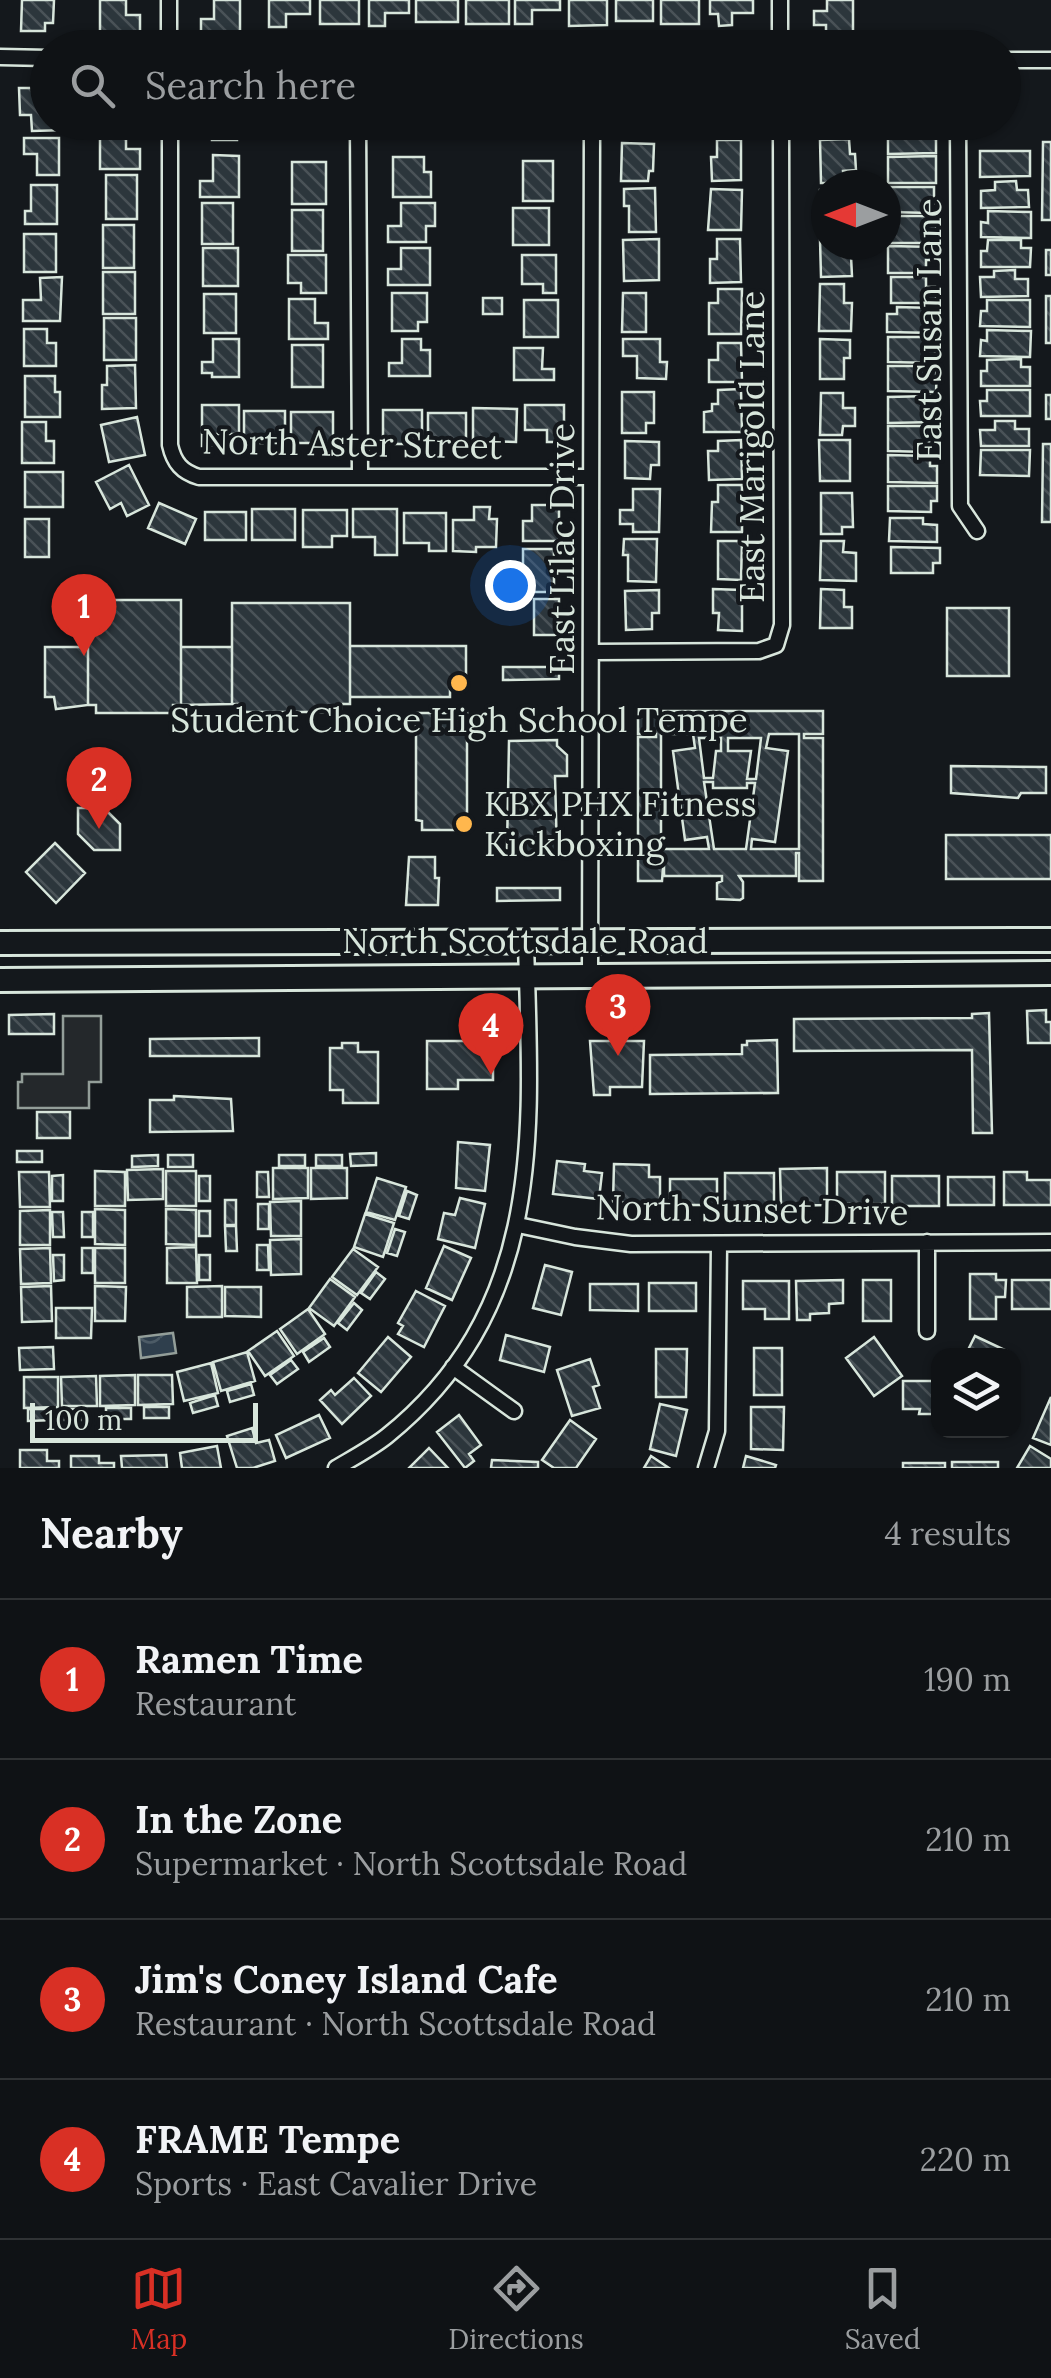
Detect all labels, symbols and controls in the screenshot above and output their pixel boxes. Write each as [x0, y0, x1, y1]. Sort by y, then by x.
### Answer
search box [30, 30, 1021, 140]
icon: search [65, 58, 120, 113]
text: Search here [145, 61, 356, 109]
north arrow [811, 170, 901, 260]
street label: East Susan Lane [906, 198, 951, 462]
street label: East Marigold Lane [729, 291, 774, 603]
street label: North Aster Street [202, 418, 503, 469]
street label: East Lilac Drive [539, 423, 584, 675]
your location [485, 560, 536, 611]
pin: 1 [52, 574, 116, 656]
marker: Student Choice High School Tempe [448, 672, 470, 694]
place label: Student Choice High School Tempe [170, 697, 748, 742]
pin: 2 [66, 746, 132, 829]
place label: KBX PHX Fitness Kickboxing [484, 781, 757, 866]
marker: KBX PHX Fitness Kickboxing [453, 813, 475, 835]
street label: North Scottsdale Road [342, 918, 708, 963]
pin: 3 [586, 974, 650, 1056]
pin: 4 [458, 992, 524, 1075]
street label: North Sunset Drive [595, 1184, 909, 1235]
map controls [931, 1348, 1021, 1438]
button: layers [931, 1348, 1021, 1438]
scale bar [30, 1398, 258, 1442]
text: 100 m [45, 1402, 122, 1438]
text: Nearby [40, 1506, 183, 1560]
text: 4 results [884, 1513, 1011, 1554]
text: Ramen Time [135, 1635, 363, 1683]
text: 1 [66, 1659, 79, 1700]
text: 190 m [924, 1659, 1011, 1700]
text: Restaurant [135, 1683, 297, 1724]
text: In the Zone [135, 1795, 342, 1843]
text: 2 [64, 1819, 81, 1860]
text: 210 m [925, 1819, 1011, 1860]
text: Supermarket · North Scottsdale Road [135, 1843, 687, 1884]
text: Jim's Coney Island Cafe [135, 1955, 558, 2003]
text: 3 [64, 1979, 81, 2020]
text: 210 m [925, 1979, 1011, 2020]
text: Restaurant · North Scottsdale Road [135, 2003, 656, 2044]
text: FRAME Tempe [135, 2115, 400, 2163]
text: 4 [64, 2139, 81, 2180]
text: 220 m [920, 2139, 1011, 2180]
text: Sports · East Cavalier Drive [135, 2163, 537, 2204]
tab: Map [130, 2261, 187, 2357]
tab: Directions [448, 2261, 584, 2357]
tab: Saved [845, 2261, 921, 2357]

